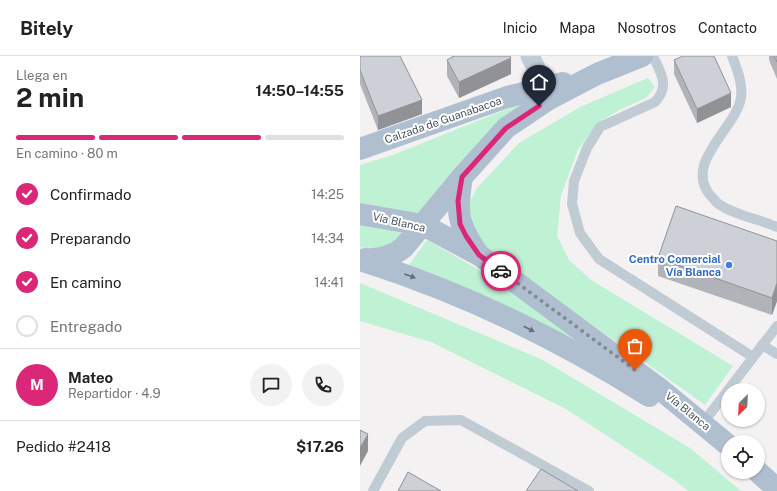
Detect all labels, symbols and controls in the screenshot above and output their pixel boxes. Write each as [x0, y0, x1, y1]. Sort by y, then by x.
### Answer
text: Bitely [20, 17, 73, 39]
text: Inicio [503, 20, 537, 36]
text: Mapa [559, 20, 595, 36]
text: Nosotros [617, 20, 676, 36]
text: Contacto [698, 20, 757, 36]
pin [522, 65, 556, 106]
text: Llega en [16, 68, 67, 83]
icon: home [528, 71, 550, 93]
text: 2 min [16, 82, 84, 113]
text: 14:50–14:55 [255, 82, 344, 99]
street label: Calzada de Guanabacoa [383, 94, 503, 146]
text: En camino · 80 m [16, 146, 118, 161]
icon: check [16, 183, 38, 205]
text: Confirmado [50, 186, 131, 203]
text: 14:25 [311, 187, 344, 202]
street label: Vía Blanca [371, 210, 427, 234]
icon: check [16, 227, 38, 249]
text: Preparando [50, 230, 131, 247]
text: 14:34 [311, 231, 344, 246]
courier [481, 251, 521, 291]
place label: Centro Comercial Vía Blanca [629, 253, 721, 278]
icon: car [490, 260, 512, 282]
marker: Centro Comercial Vía Blanca [724, 260, 734, 270]
icon: check [16, 271, 38, 293]
text: En camino [50, 274, 122, 291]
one-way arrow [405, 274, 417, 280]
text: 14:41 [314, 275, 344, 290]
text: Entregado [50, 318, 122, 335]
one-way arrow [523, 326, 535, 332]
pin [618, 329, 652, 370]
icon: bag [624, 335, 646, 357]
button: chat [250, 364, 292, 406]
button: phone [302, 364, 344, 406]
text: Mateo [68, 369, 113, 386]
text: M [30, 376, 44, 393]
north arrow [721, 383, 765, 427]
map controls [721, 383, 765, 479]
text: Repartidor · 4.9 [68, 386, 161, 401]
street label: Vía Blanca [663, 389, 713, 433]
button: locate [721, 435, 765, 479]
text: Pedido #2418 [16, 438, 111, 455]
text: $17.26 [296, 438, 344, 455]

